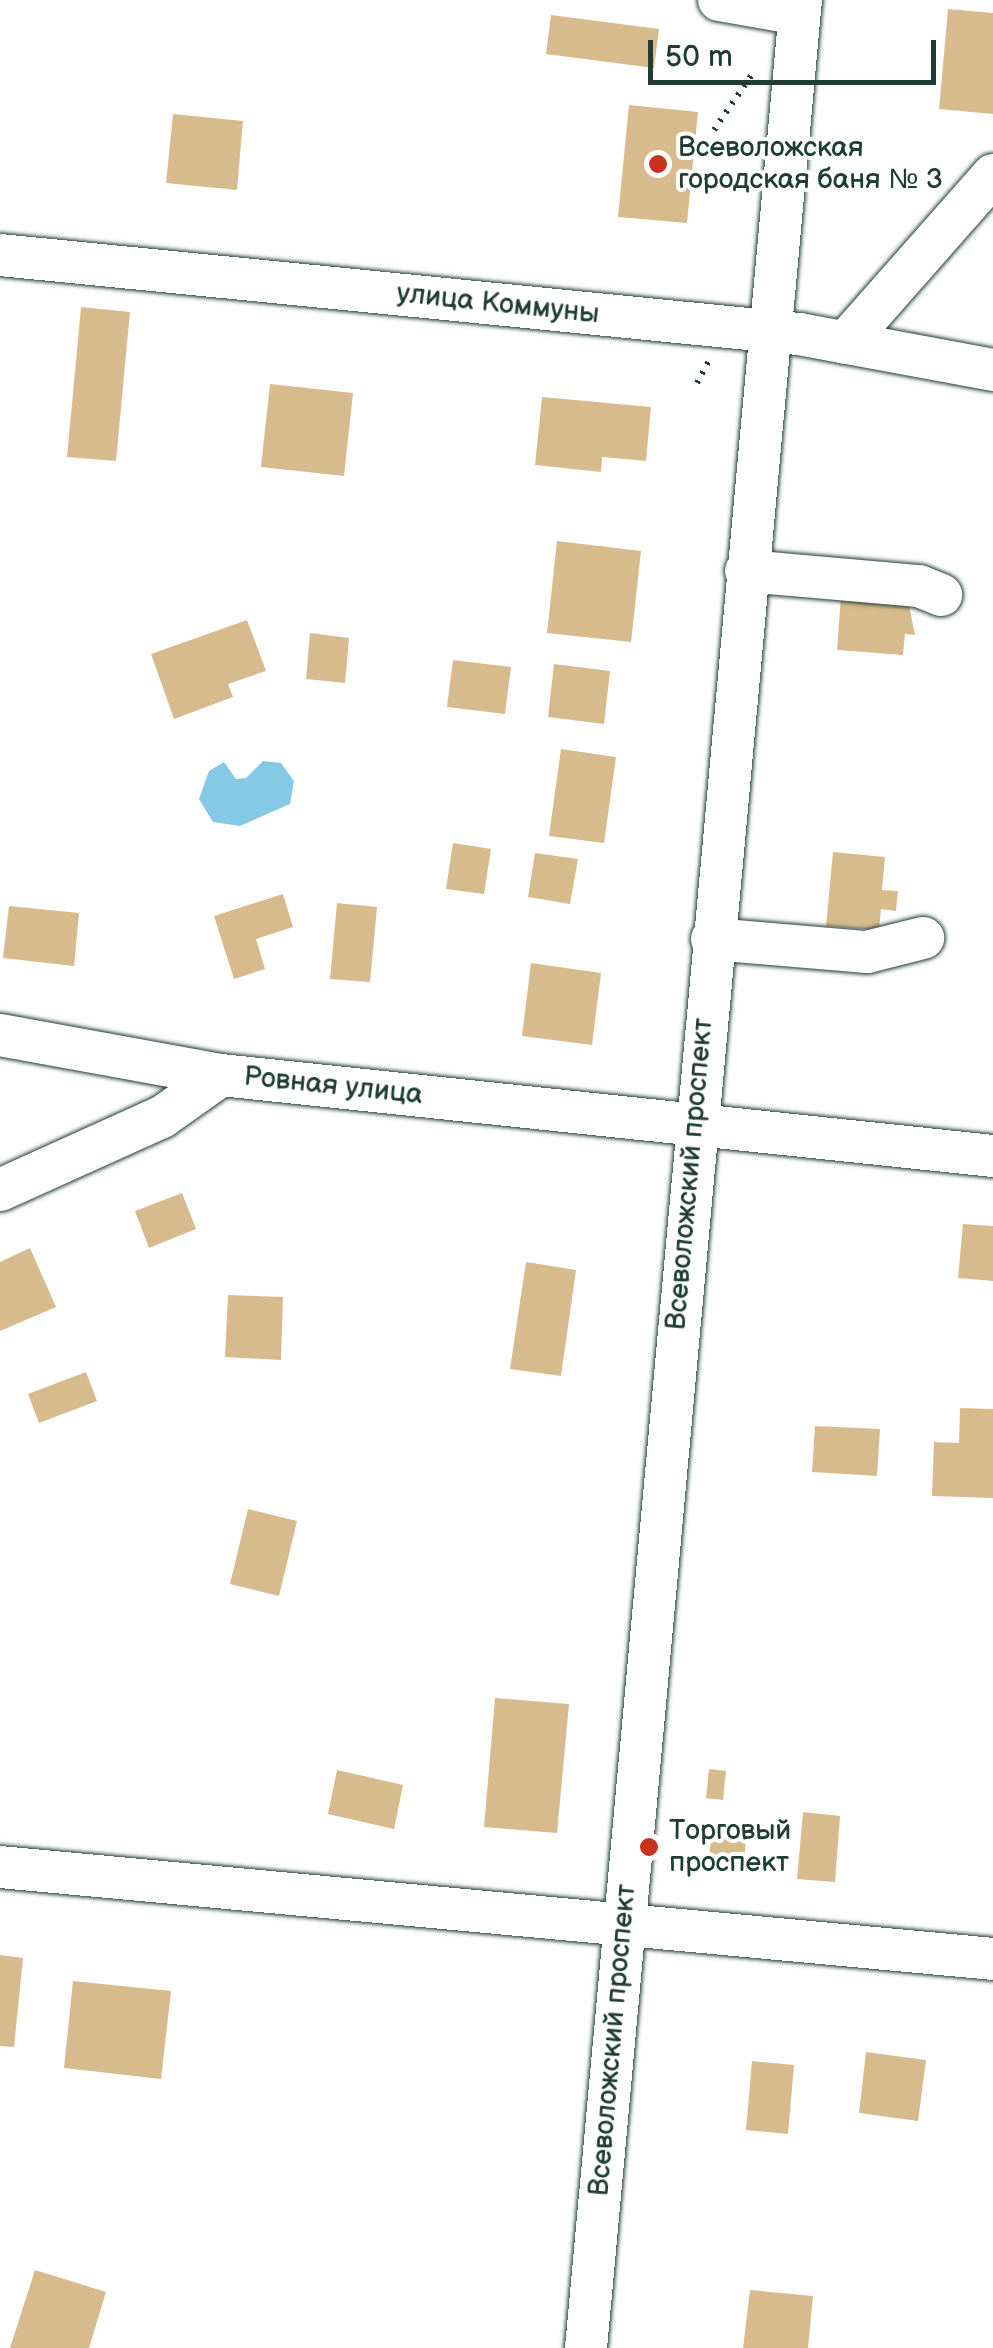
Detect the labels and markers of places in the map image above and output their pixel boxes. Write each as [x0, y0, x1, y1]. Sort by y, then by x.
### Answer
place label: Всеволожская городская баня № 3 [678, 131, 943, 197]
marker: Всеволожская городская баня № 3 [647, 153, 669, 175]
place label: Торговый проспект [669, 1814, 791, 1880]
marker: Торговый проспект [638, 1836, 660, 1858]

